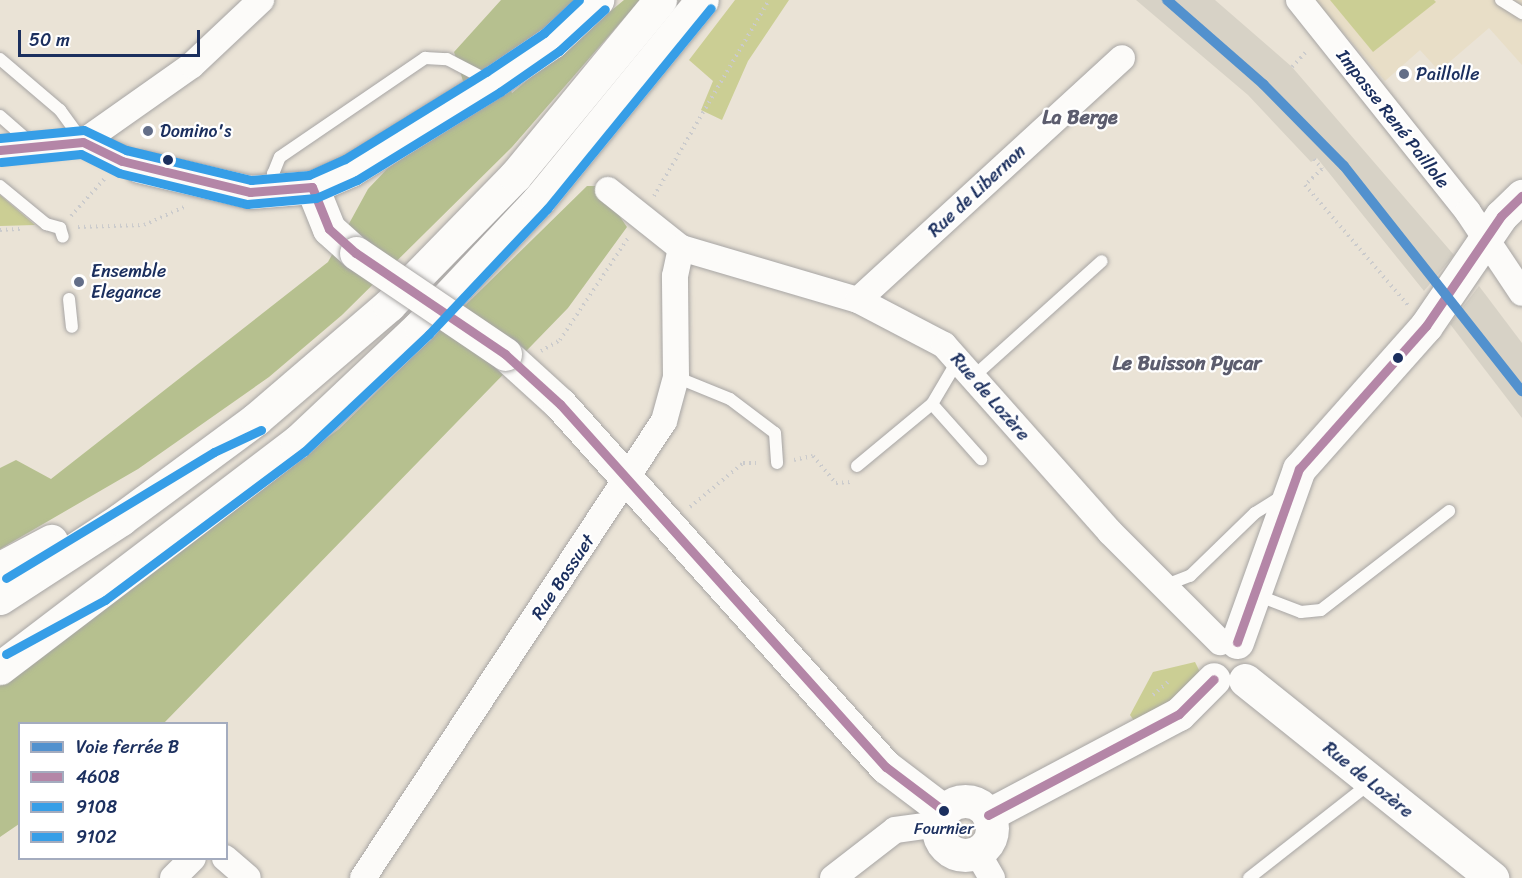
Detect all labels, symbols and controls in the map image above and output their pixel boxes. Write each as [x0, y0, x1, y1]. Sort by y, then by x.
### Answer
scale bar [21, 18, 202, 56]
text: 50 m [29, 24, 70, 56]
street label: Impasse René Paillole [1332, 45, 1454, 193]
place label: Paillolle [1416, 63, 1480, 85]
marker: Paillolle [1397, 67, 1411, 81]
district label: La Berge [1042, 105, 1118, 129]
place label: Domino's [160, 120, 231, 142]
marker: Domino's [141, 124, 155, 138]
street label: Rue de Libernon [924, 140, 1030, 242]
unlabelled marker [162, 154, 174, 166]
place label: Ensemble Elegance [91, 261, 166, 304]
marker: Ensemble Elegance [72, 275, 86, 289]
street label: Rue de Lozère [946, 348, 1034, 446]
district label: Le Buisson Pycar [1113, 351, 1261, 375]
unlabelled marker [1392, 352, 1404, 364]
street label: Rue Bossuet [527, 531, 599, 623]
legend [18, 722, 228, 860]
text: Voie ferrée B [76, 731, 179, 763]
street label: Rue de Lozère [1319, 737, 1417, 823]
text: 4608 [76, 761, 120, 793]
text: 9108 [76, 791, 117, 823]
marker: Fournier [938, 805, 950, 817]
place label: Fournier [914, 819, 974, 839]
text: 9102 [76, 821, 117, 853]

